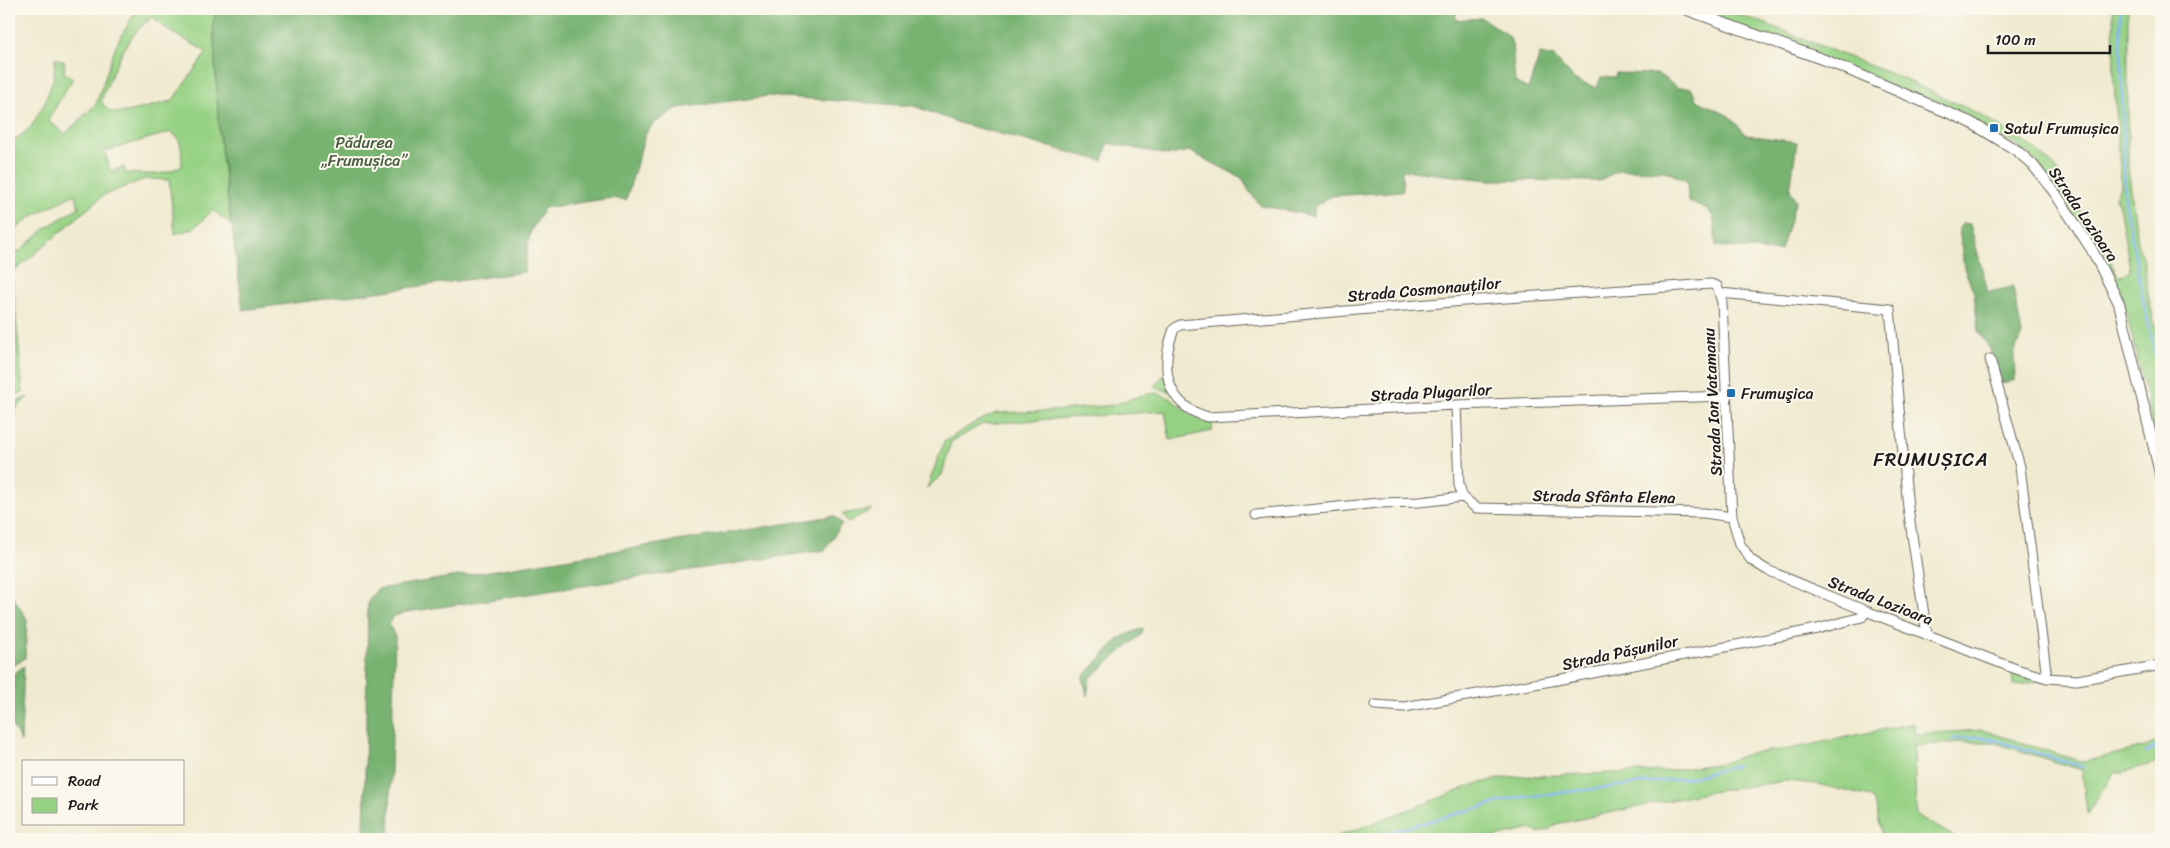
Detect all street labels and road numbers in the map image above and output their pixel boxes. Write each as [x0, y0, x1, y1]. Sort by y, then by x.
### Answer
street label: Strada Lozioara [2041, 160, 2126, 268]
street label: Strada Cosmonauților [1346, 268, 1503, 311]
street label: Strada Ion Vatamanu [1694, 327, 1731, 477]
street label: Strada Plugarilor [1370, 375, 1494, 410]
street label: Strada Sfânta Elena [1532, 481, 1676, 512]
street label: Strada Lozioara [1824, 567, 1938, 634]
street label: Strada Pășunilor [1559, 626, 1682, 679]

